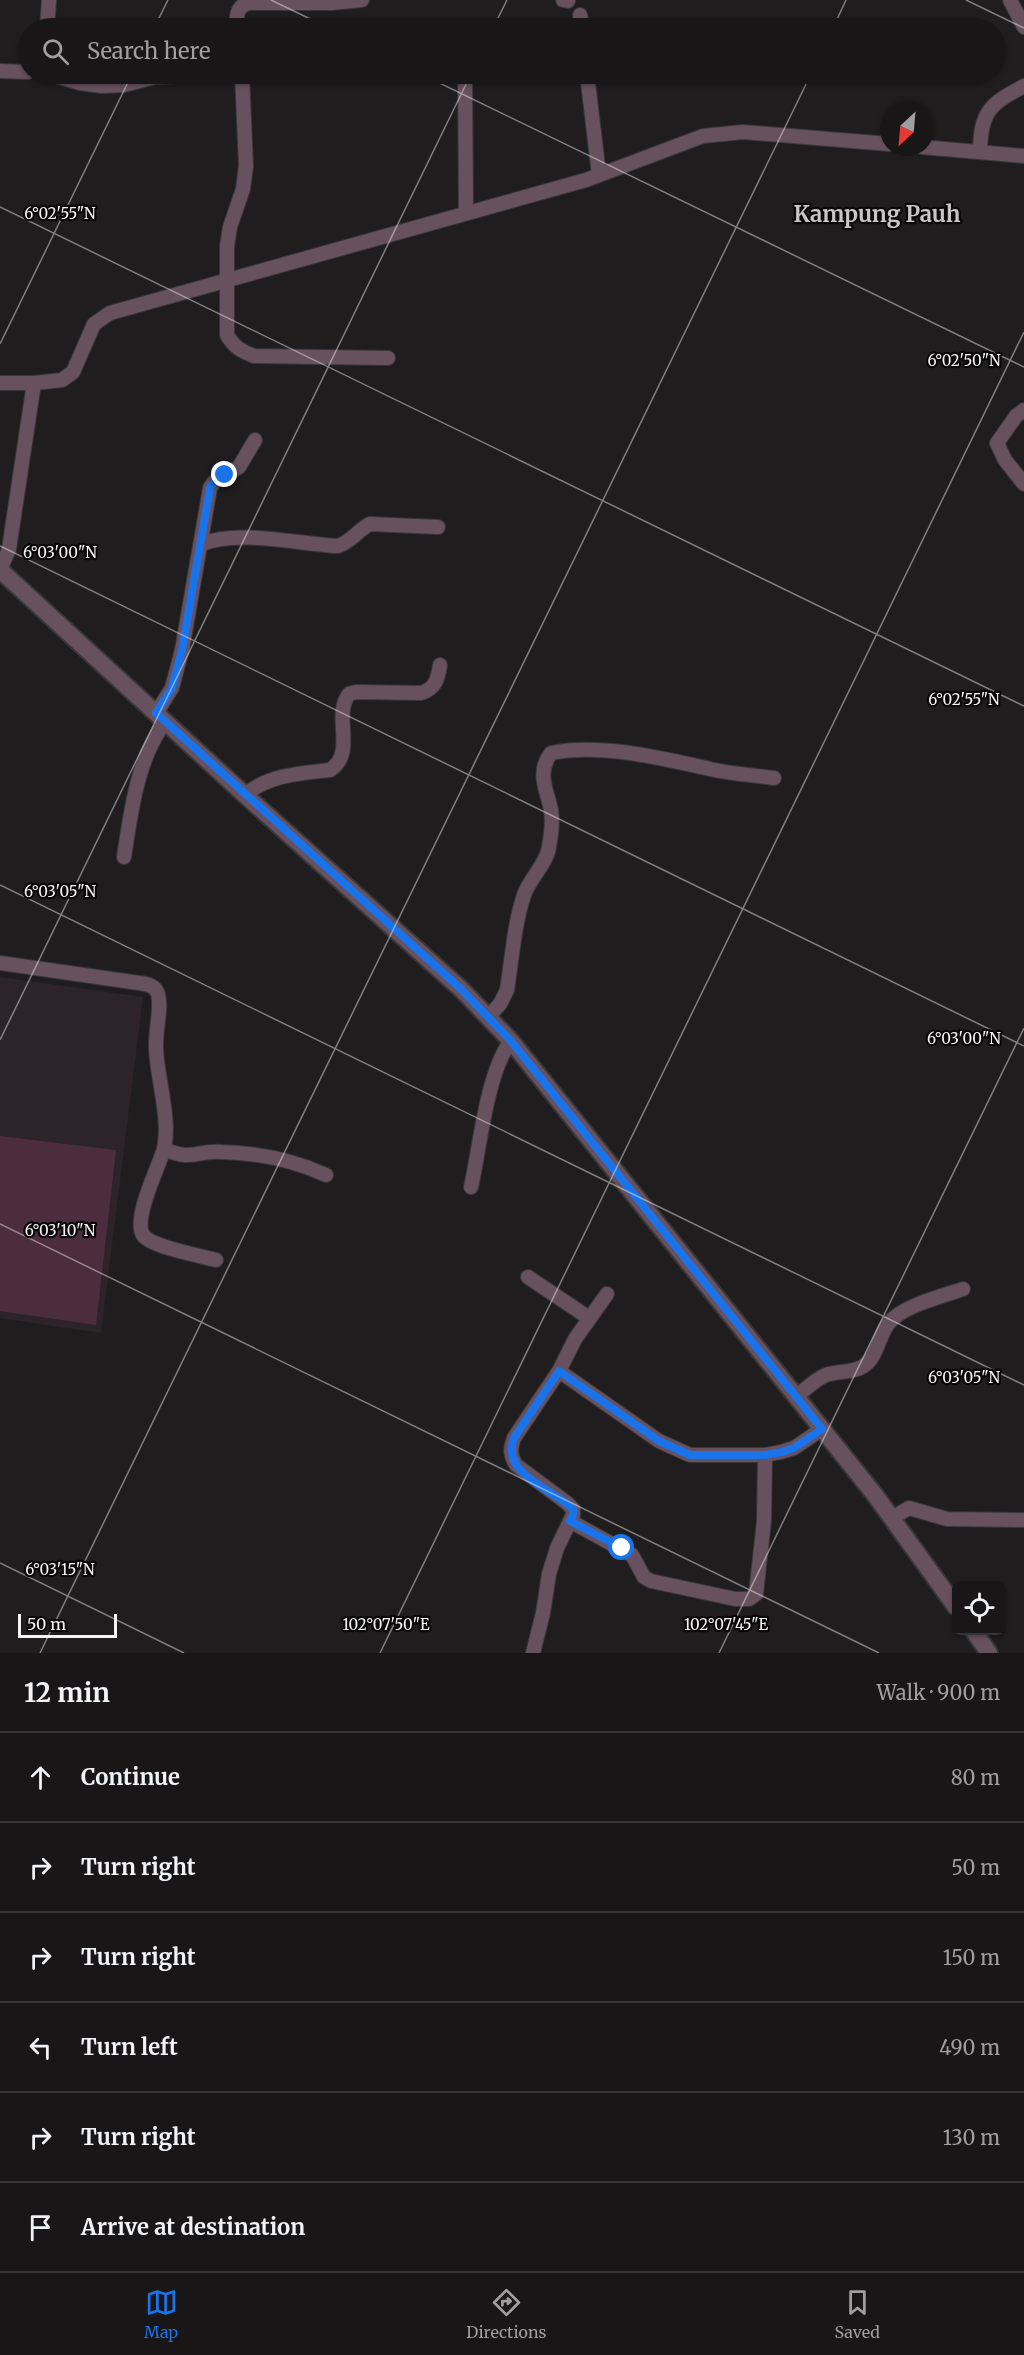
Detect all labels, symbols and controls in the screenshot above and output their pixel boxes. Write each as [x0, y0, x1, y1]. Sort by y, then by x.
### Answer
search box [18, 18, 1006, 84]
icon: search [39, 35, 72, 68]
text: Search here [87, 37, 210, 65]
north arrow [880, 102, 934, 156]
district label: Kampung Pauh [794, 200, 961, 228]
text: 6°02'55"N [24, 204, 96, 223]
text: 6°02'50"N [927, 351, 1001, 370]
route end [211, 461, 237, 487]
text: 6°03'00"N [23, 543, 97, 562]
text: 6°02'55"N [928, 690, 1000, 709]
text: 6°03'05"N [24, 882, 96, 901]
text: 6°03'00"N [927, 1029, 1001, 1048]
text: 6°03'10"N [25, 1221, 96, 1240]
text: 6°03'05"N [928, 1368, 1000, 1387]
route start [608, 1534, 634, 1560]
text: 6°03'15"N [25, 1560, 95, 1579]
map controls [952, 1581, 1006, 1635]
button: locate [952, 1581, 1006, 1635]
scale bar [18, 1611, 117, 1638]
text: 50 m [27, 1614, 66, 1634]
text: 102°07'50"E [342, 1615, 430, 1634]
text: 102°07'45"E [684, 1615, 769, 1634]
text: 12 min [24, 1676, 110, 1709]
text: Walk · 900 m [877, 1680, 1000, 1705]
icon: ahead [24, 1761, 57, 1794]
text: Continue [81, 1763, 180, 1791]
text: 80 m [951, 1765, 1000, 1790]
icon: right [24, 1851, 57, 1884]
text: Turn right [81, 1853, 195, 1881]
text: 50 m [951, 1855, 1000, 1880]
icon: right [24, 1941, 57, 1974]
text: Turn right [81, 1943, 195, 1971]
text: 150 m [943, 1945, 1000, 1970]
icon: left [24, 2031, 57, 2064]
text: Turn left [81, 2033, 178, 2061]
text: 490 m [939, 2035, 1000, 2060]
icon: right [24, 2121, 57, 2154]
text: Turn right [81, 2123, 195, 2151]
text: 130 m [943, 2125, 1000, 2150]
icon: arrive [24, 2211, 57, 2244]
text: Arrive at destination [81, 2213, 305, 2241]
tab: Map [144, 2286, 178, 2342]
tab: Directions [466, 2286, 546, 2342]
tab: Saved [835, 2286, 880, 2342]

